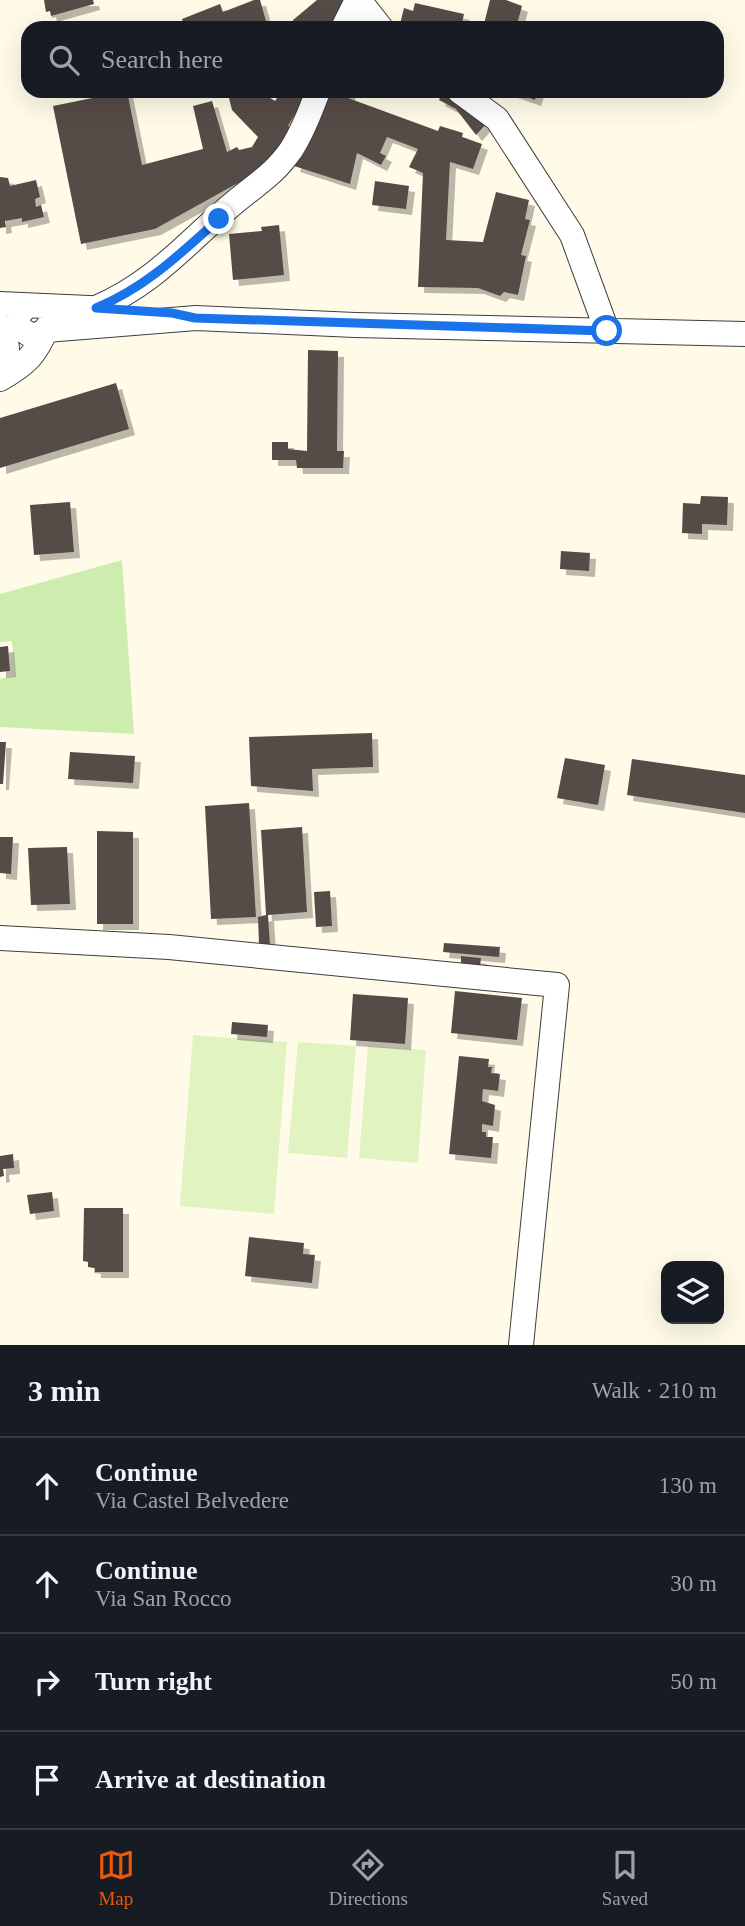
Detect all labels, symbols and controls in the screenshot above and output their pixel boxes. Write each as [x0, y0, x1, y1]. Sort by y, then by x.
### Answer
search box [21, 21, 724, 98]
icon: search [45, 41, 83, 79]
text: Search here [101, 45, 223, 74]
route end [203, 203, 234, 234]
route start [591, 315, 622, 346]
map controls [661, 1261, 724, 1324]
button: layers [661, 1261, 724, 1324]
text: 3 min [28, 1374, 101, 1407]
text: Walk · 210 m [592, 1378, 717, 1403]
text: Continue [95, 1458, 198, 1487]
icon: ahead [28, 1467, 66, 1505]
text: 130 m [659, 1473, 717, 1498]
text: Via Castel Belvedere [95, 1488, 289, 1513]
text: Continue [95, 1556, 198, 1585]
icon: ahead [28, 1565, 66, 1603]
text: 30 m [670, 1571, 717, 1596]
text: Via San Rocco [95, 1586, 232, 1611]
icon: right [28, 1663, 66, 1701]
text: Turn right [95, 1667, 212, 1696]
text: 50 m [670, 1669, 717, 1694]
icon: arrive [28, 1761, 66, 1799]
text: Arrive at destination [95, 1765, 326, 1794]
tab: Map [97, 1846, 135, 1910]
tab: Directions [329, 1846, 408, 1910]
tab: Saved [602, 1846, 648, 1910]

